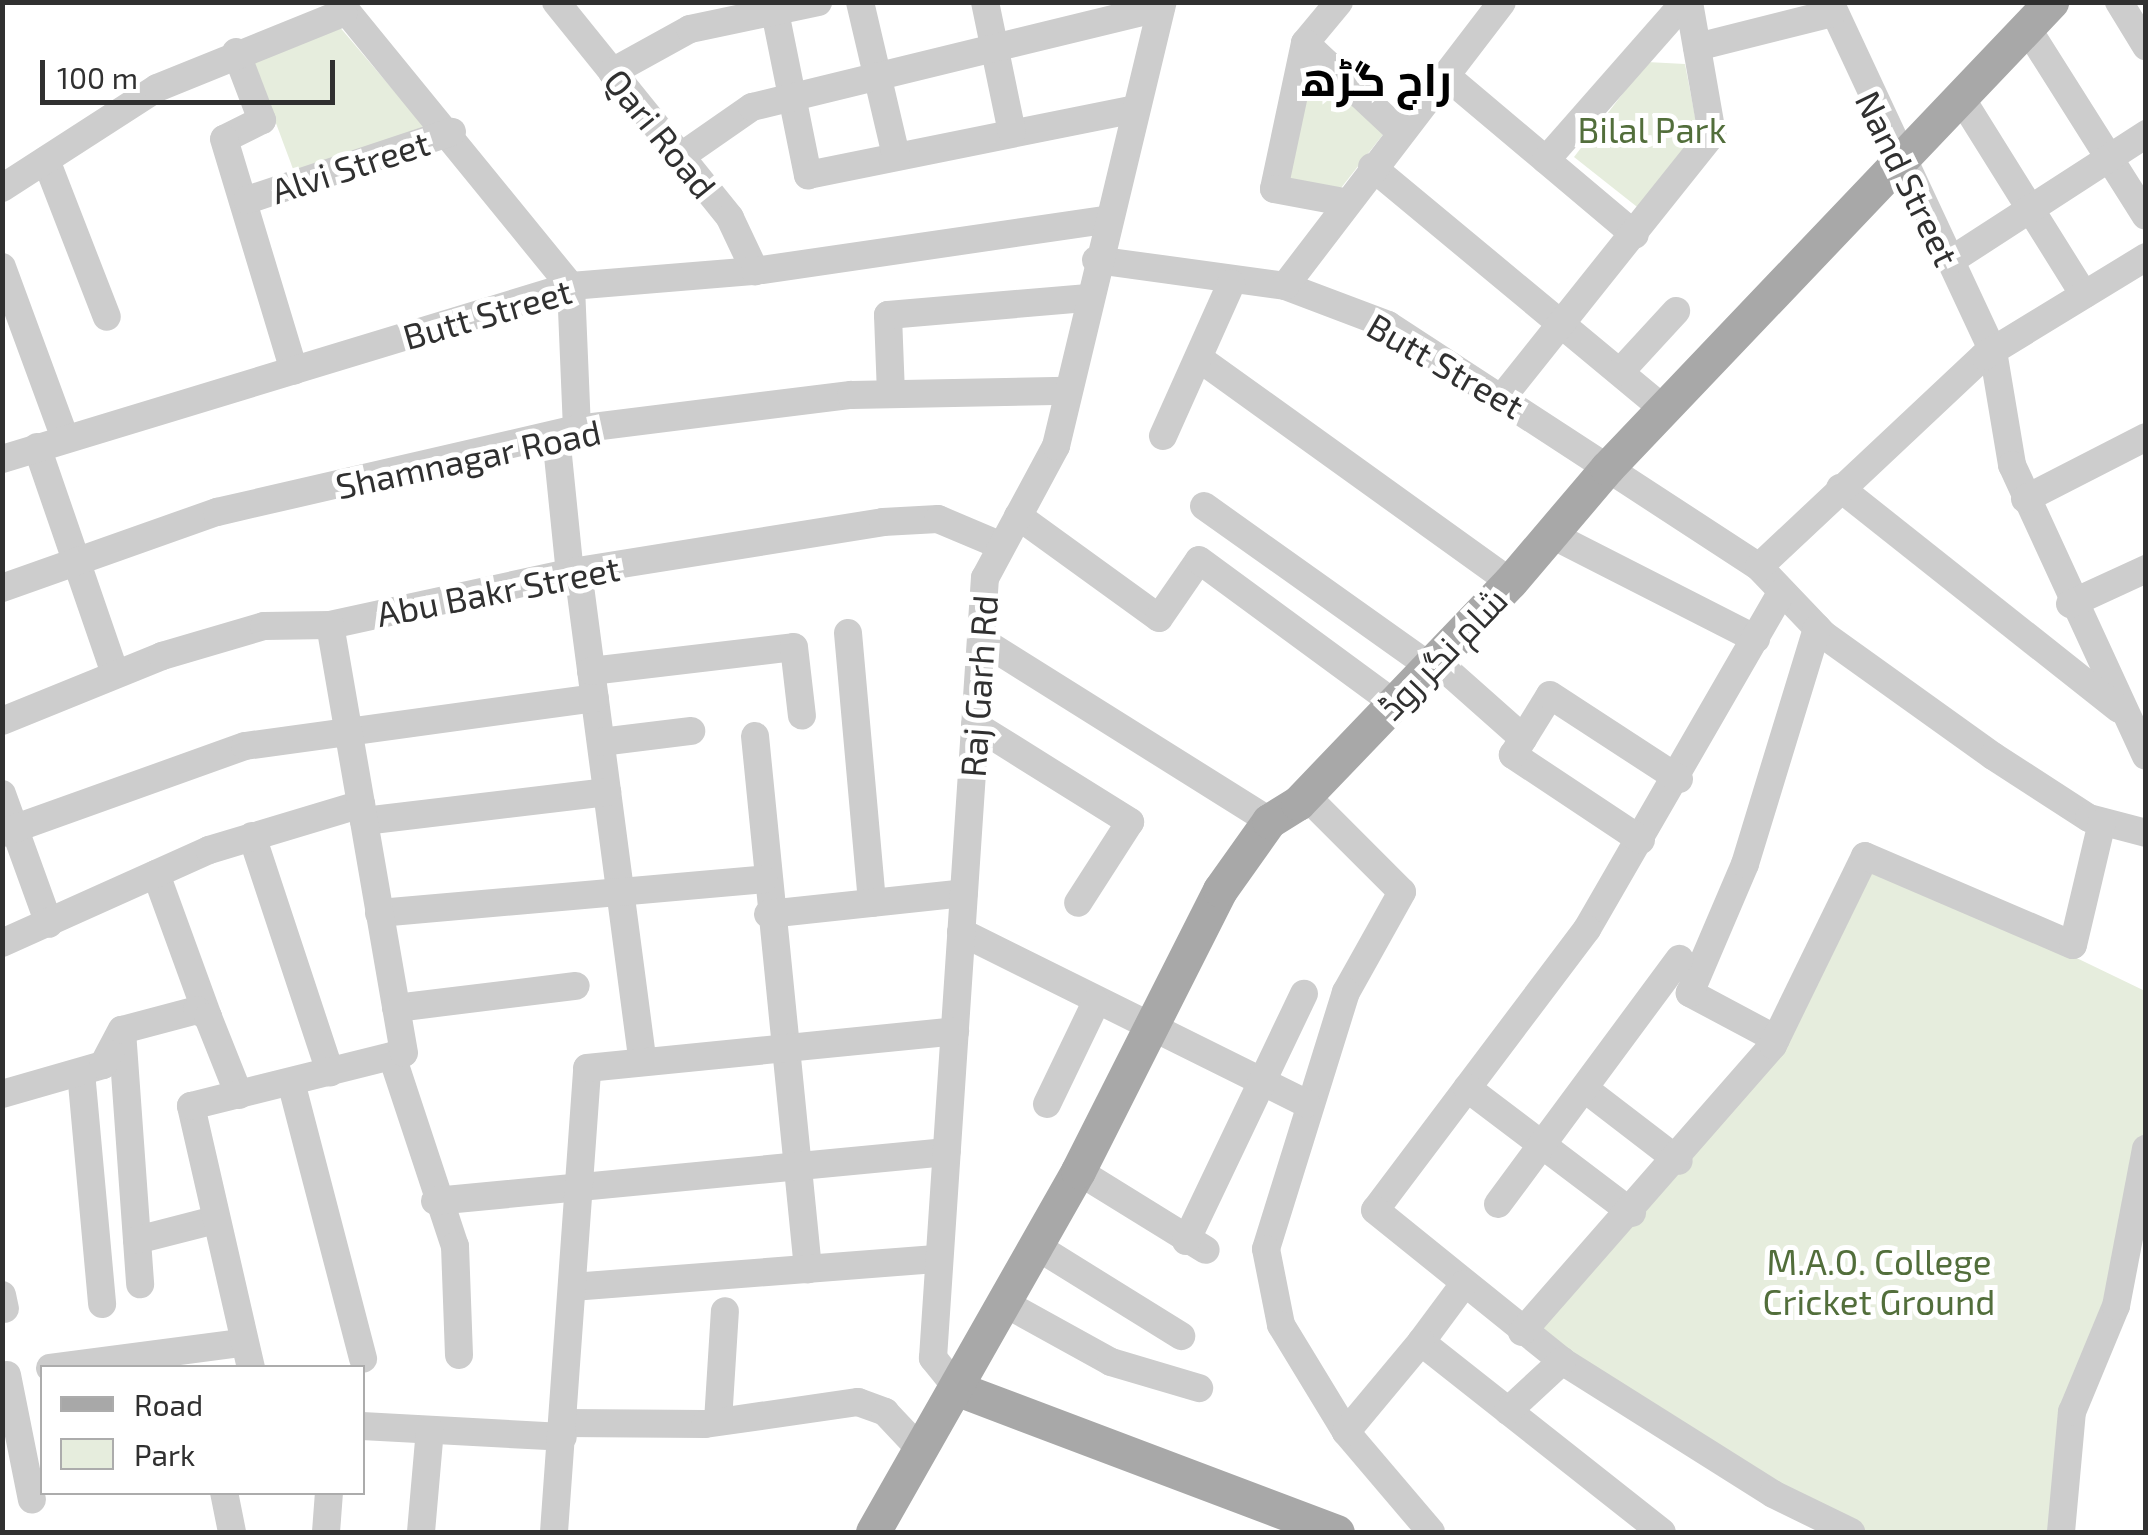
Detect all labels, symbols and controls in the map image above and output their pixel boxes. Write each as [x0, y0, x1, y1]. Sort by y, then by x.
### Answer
scale bar [45, 40, 340, 102]
district label: راج گڑھ [1300, 52, 1452, 106]
text: 100 m [57, 59, 138, 95]
street label: Qari Road [596, 60, 726, 206]
street label: Nand Street [1848, 84, 1968, 272]
park label: Bilal Park [1577, 108, 1727, 150]
street label: Alvi Street [266, 121, 434, 211]
street label: Butt Street [398, 269, 576, 357]
street label: Butt Street [1360, 303, 1532, 427]
street label: Shamnagar Road [331, 409, 605, 507]
street label: Abu Bakr Street [373, 546, 623, 634]
street label: شام نگر روڈ [1369, 578, 1515, 728]
street label: Raj Garh Rd [951, 594, 1005, 778]
park label: M.A.O. College Cricket Ground [1763, 1240, 1995, 1322]
legend [40, 1365, 365, 1495]
text: Road [134, 1386, 203, 1422]
text: Park [134, 1436, 195, 1472]

